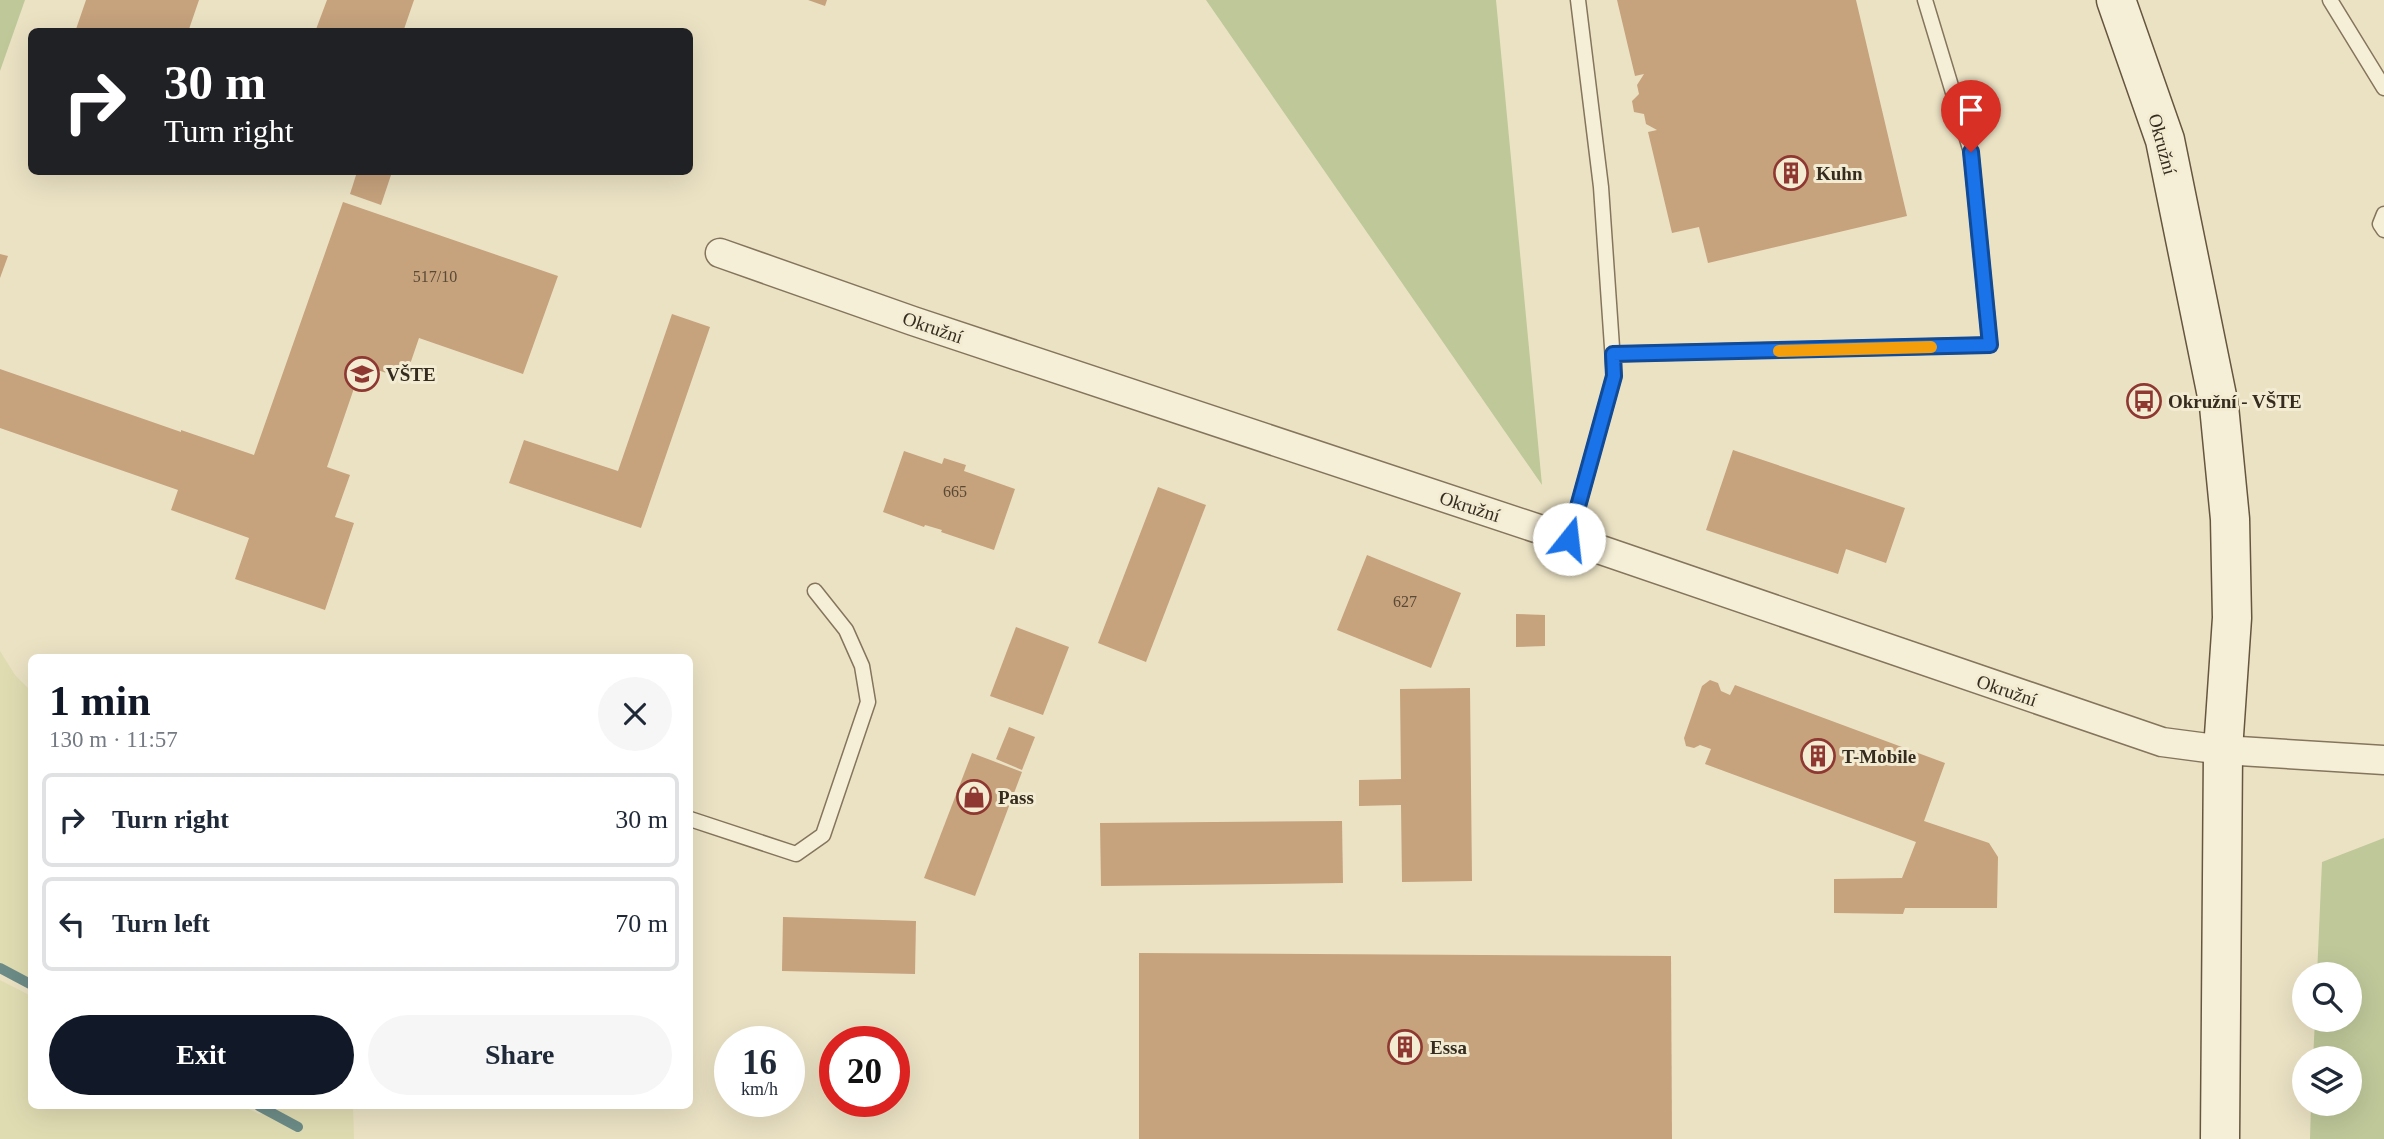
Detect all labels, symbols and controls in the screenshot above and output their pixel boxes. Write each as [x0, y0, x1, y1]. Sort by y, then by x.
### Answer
text: 30 m [164, 55, 266, 110]
icon: right [49, 56, 140, 147]
pin [1941, 80, 2001, 152]
icon: arrive [1952, 91, 1990, 129]
street label: Okružní [2144, 111, 2181, 178]
text: Turn right [164, 113, 294, 149]
building icon: Kuhn [1772, 154, 1810, 192]
place label: Kuhn [1816, 163, 1863, 184]
house number: 517/10 [413, 268, 457, 285]
street label: Okružní [900, 307, 966, 348]
school or university icon: VŠTE [343, 355, 381, 393]
place label: VŠTE [386, 364, 436, 385]
bus stop icon: Okružní - VŠTE [2125, 382, 2163, 420]
place label: Okružní - VŠTE [2168, 391, 2302, 412]
house number: 665 [943, 483, 967, 500]
street label: Okružní [1437, 487, 1503, 526]
position arrow [1532, 502, 1606, 576]
house number: 627 [1393, 593, 1417, 610]
street label: Okružní [1974, 670, 2040, 711]
button: close [598, 677, 672, 751]
text: 1 min [49, 678, 151, 724]
text: 130 m · 11:57 [49, 727, 178, 752]
building icon: T-Mobile [1799, 737, 1837, 775]
place label: T-Mobile [1842, 746, 1916, 767]
shop icon: Pass [955, 778, 993, 816]
place label: Pass [998, 787, 1034, 808]
icon: right [53, 801, 91, 839]
text: Turn right [112, 805, 229, 834]
text: 30 m [615, 805, 668, 834]
icon: left [53, 905, 91, 943]
text: Turn left [112, 909, 210, 938]
text: 70 m [615, 909, 668, 938]
map controls [2292, 962, 2362, 1116]
button: search [2292, 962, 2362, 1032]
button: Exit [49, 1015, 354, 1095]
button: Share [368, 1015, 672, 1095]
speed limit sign: 20 [819, 1026, 910, 1117]
building icon: Essa [1386, 1028, 1424, 1066]
place label: Essa [1430, 1037, 1467, 1058]
text: 16 [742, 1043, 777, 1082]
button: layers [2292, 1046, 2362, 1116]
text: km/h [741, 1079, 778, 1099]

